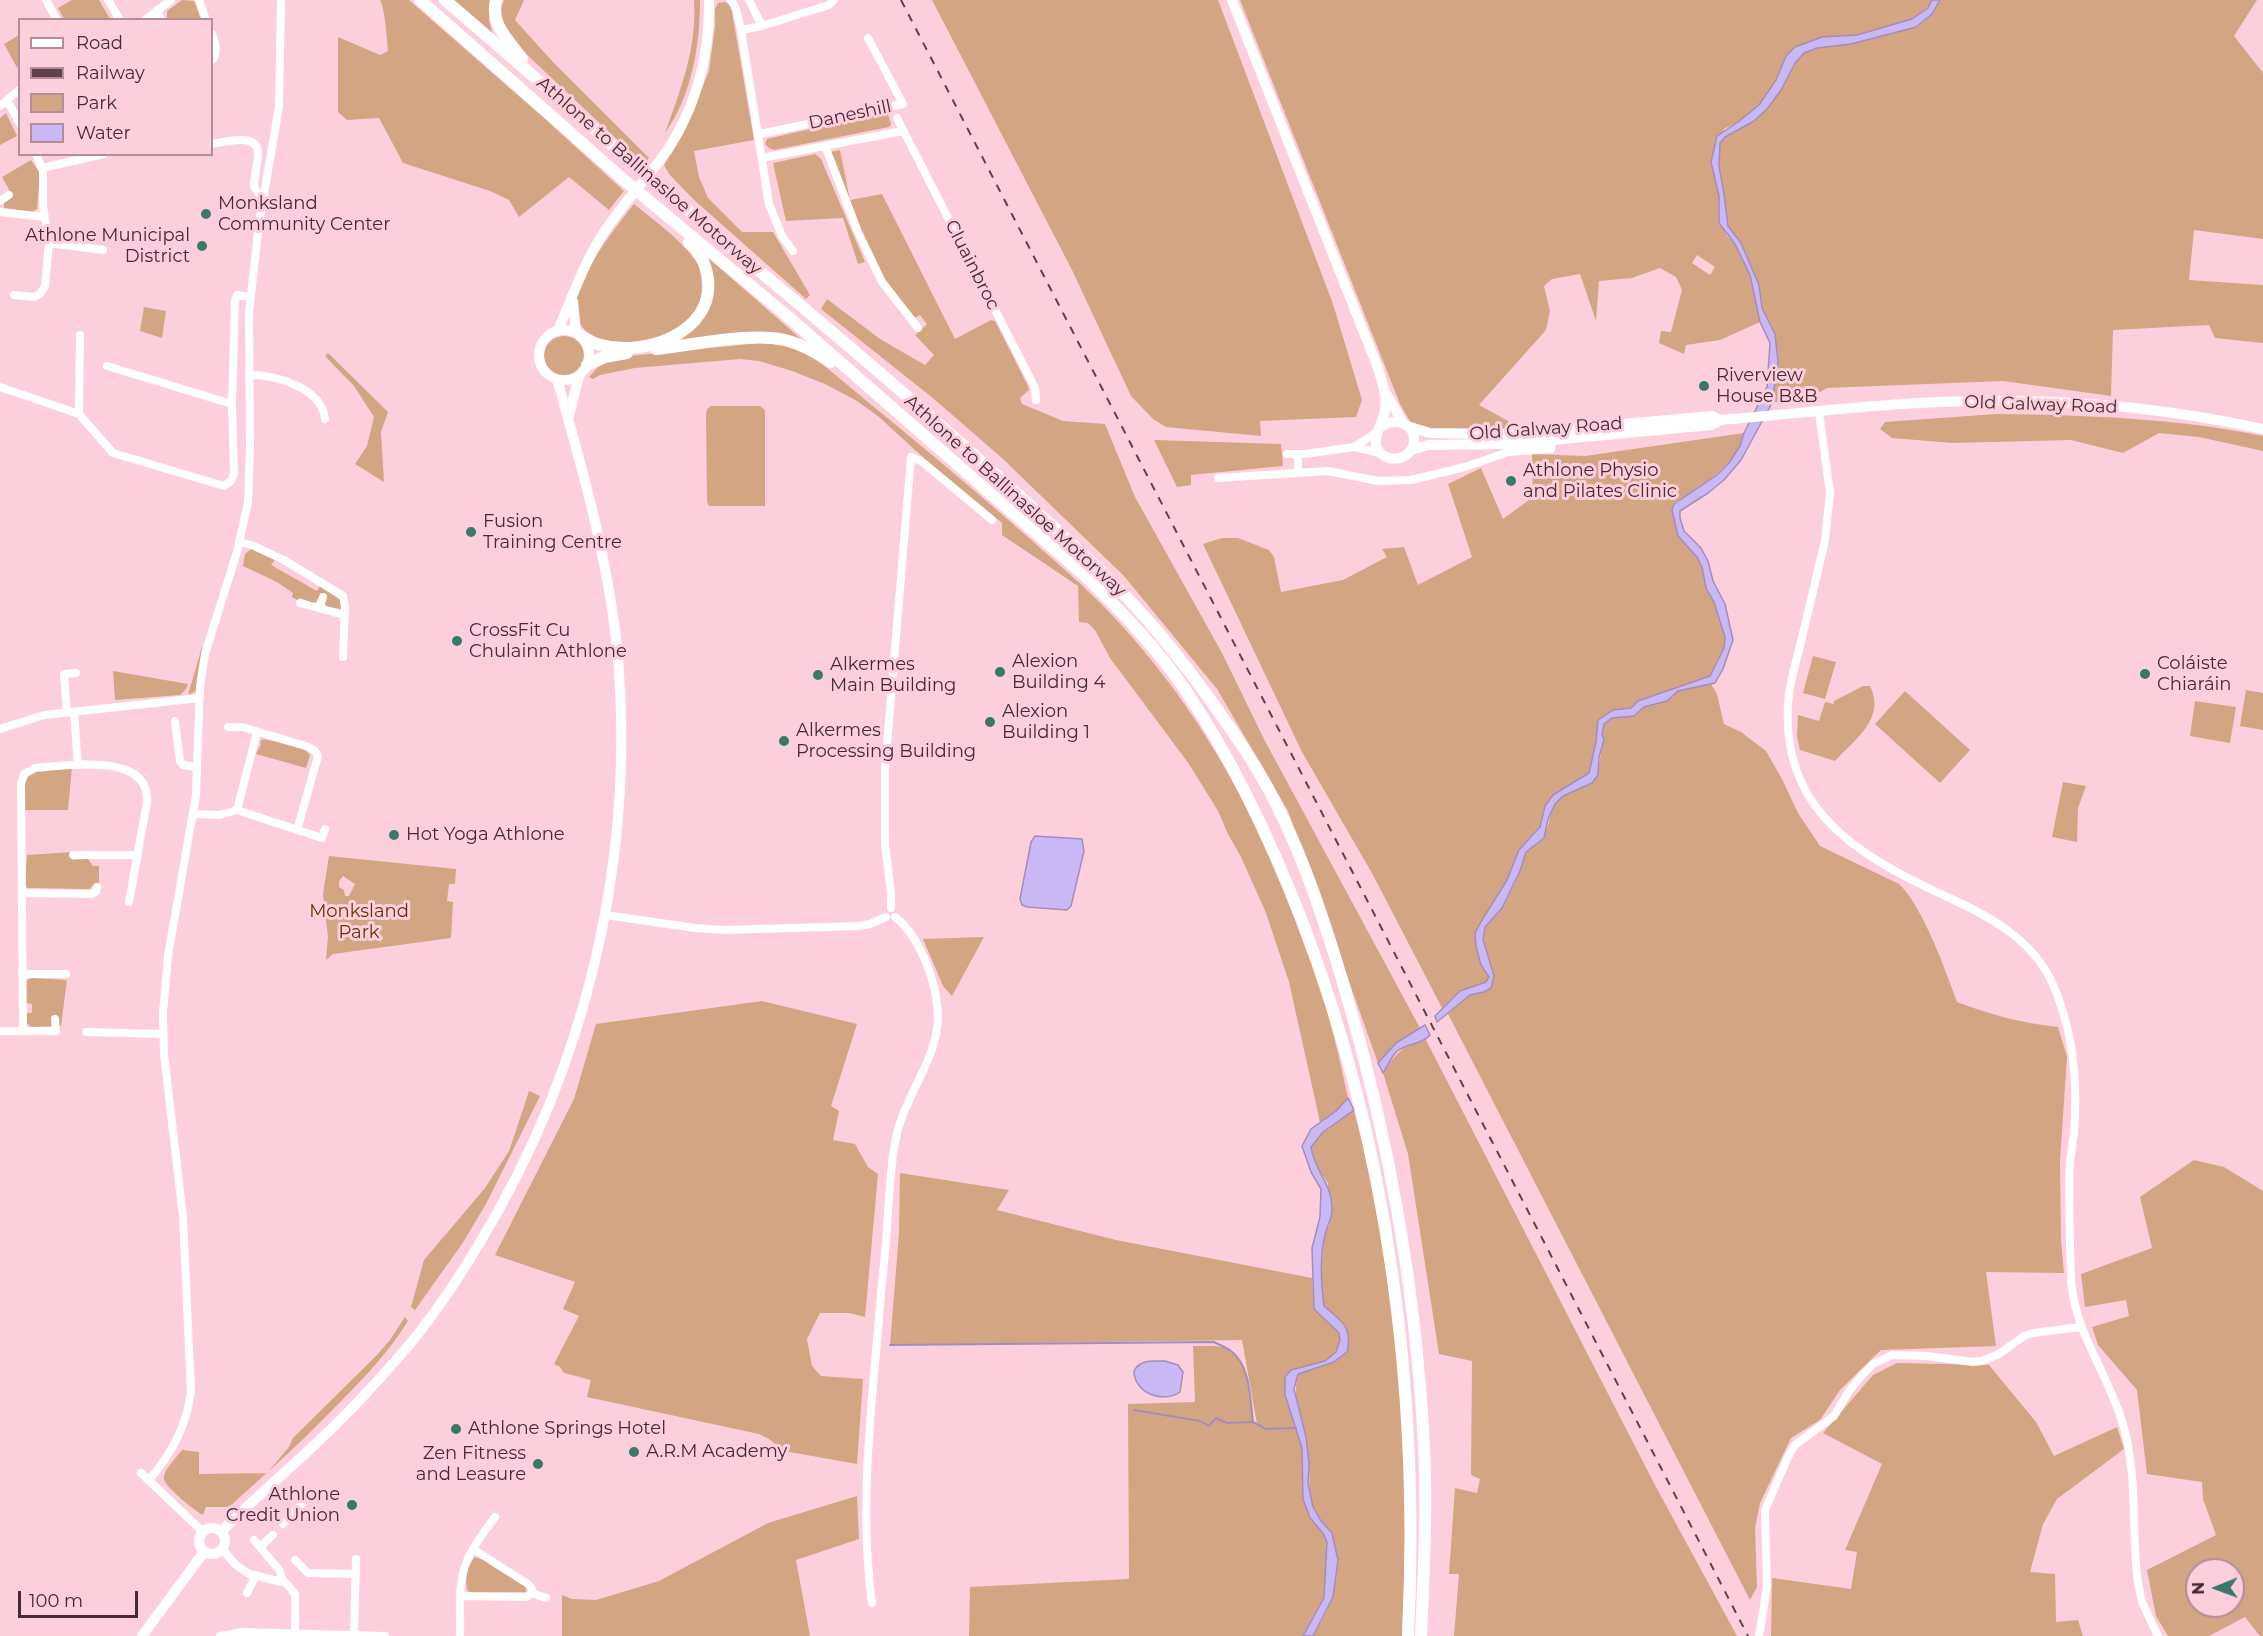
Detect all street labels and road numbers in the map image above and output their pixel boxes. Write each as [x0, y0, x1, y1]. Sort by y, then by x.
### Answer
street label: Athlone to Ballinasloe Motorway [532, 72, 766, 280]
street label: Daneshill [807, 96, 893, 134]
street label: Cluainbroc [940, 216, 1004, 314]
street label: Athlone to Ballinasloe Motorway [900, 391, 1130, 601]
street label: Old Galway Road [1964, 392, 2118, 418]
street label: Old Galway Road [1469, 413, 1623, 445]

